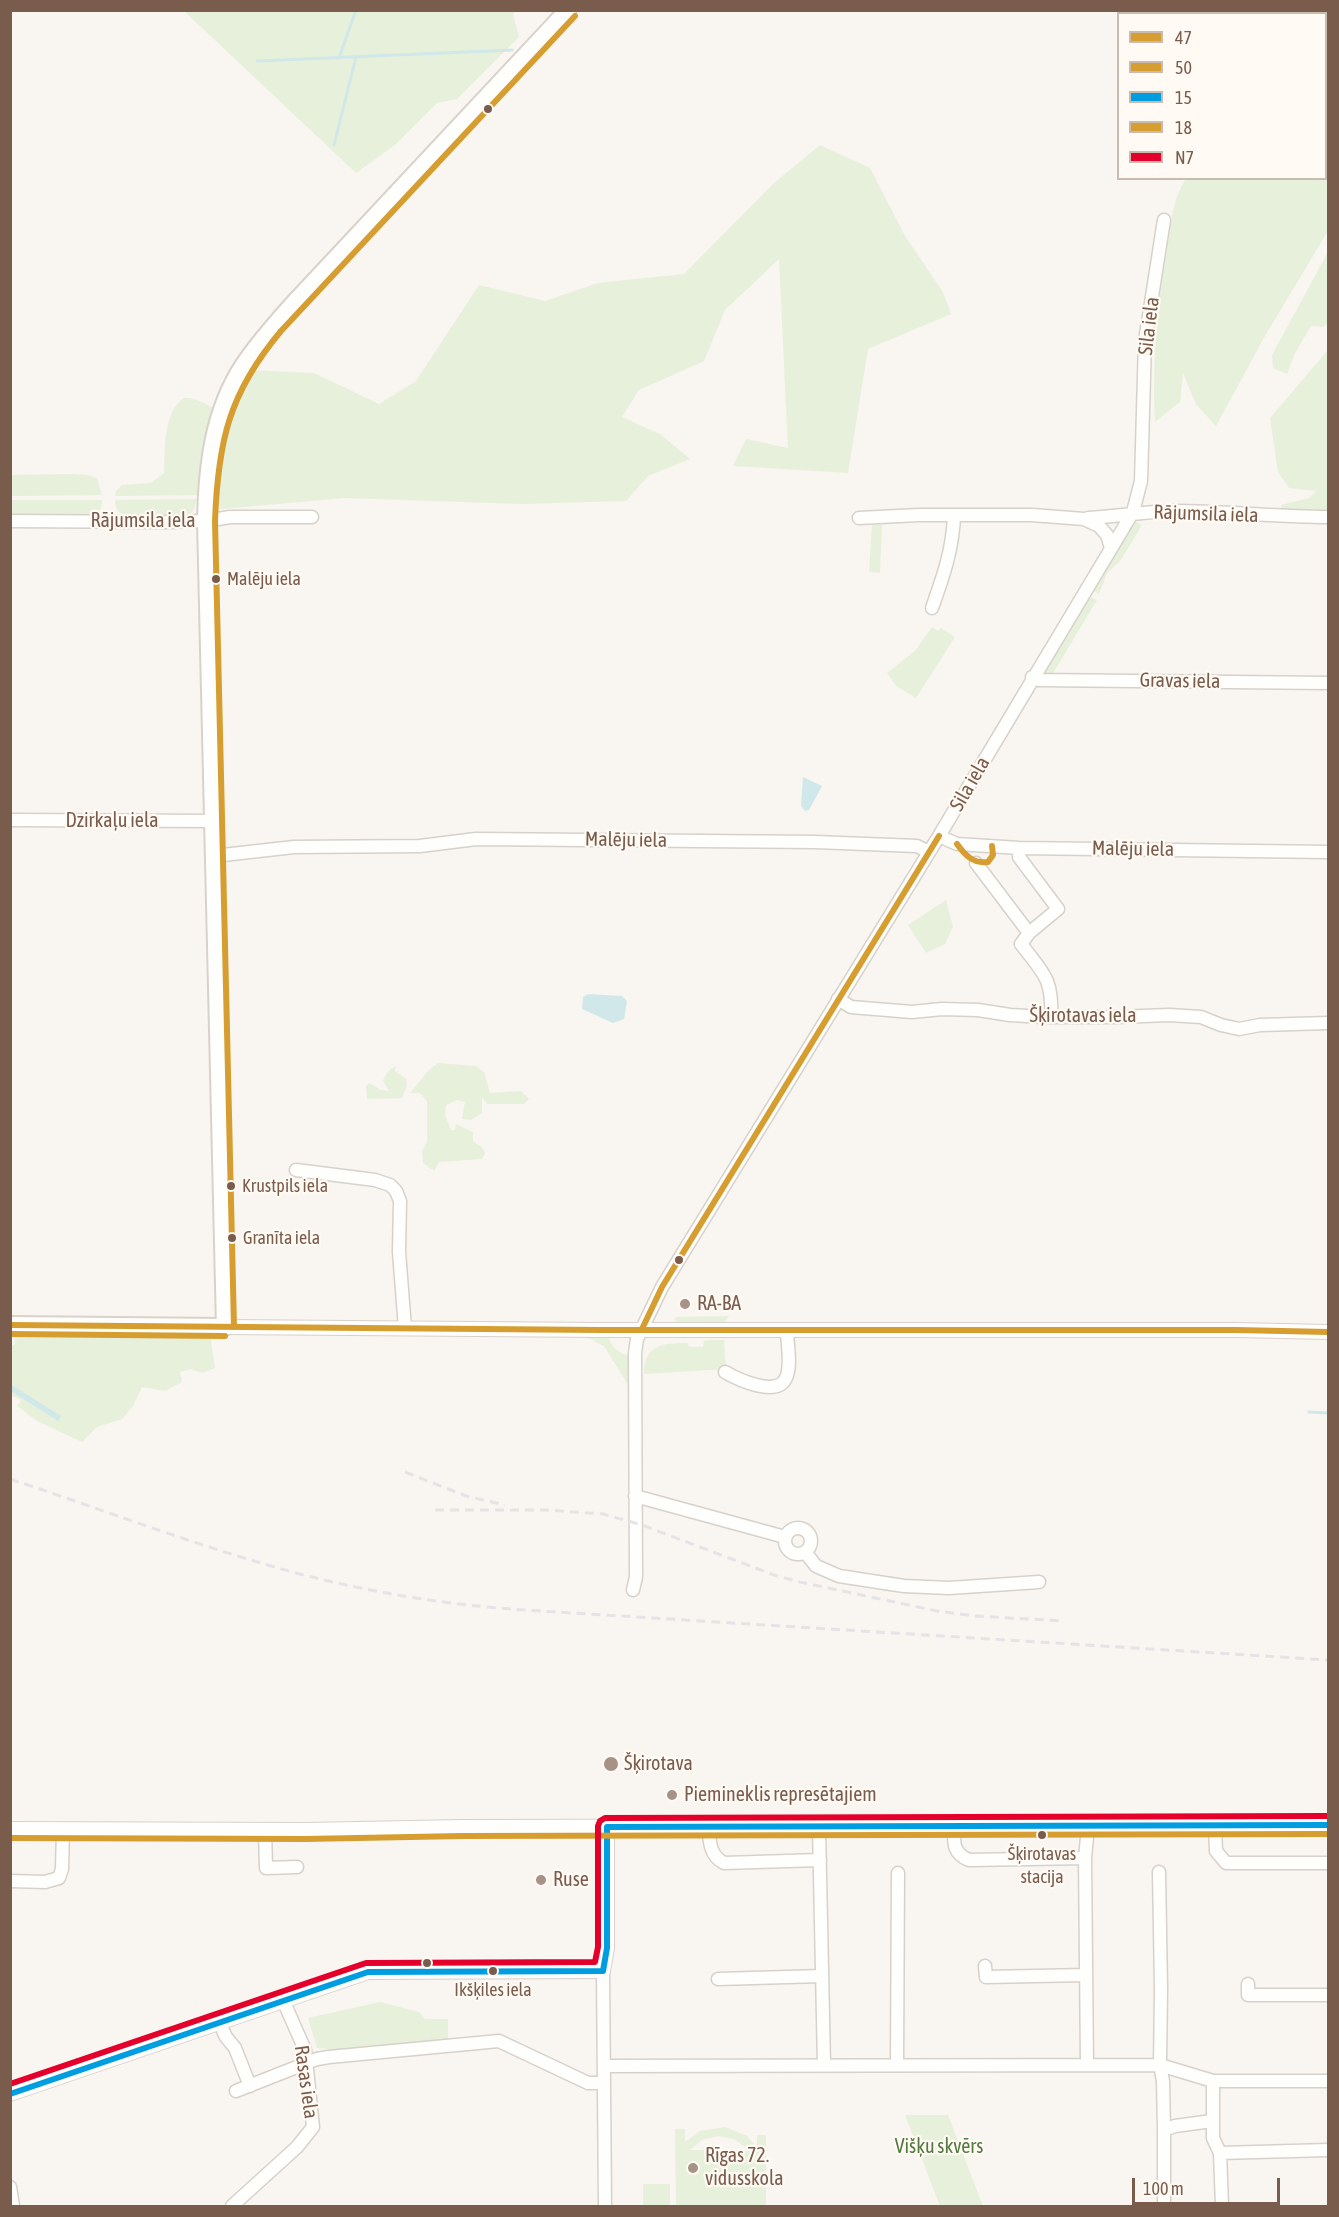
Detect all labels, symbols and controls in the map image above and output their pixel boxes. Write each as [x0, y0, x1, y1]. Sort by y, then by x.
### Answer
legend [1117, 12, 1327, 180]
text: 47 [1175, 27, 1192, 48]
text: 50 [1175, 57, 1192, 78]
text: 15 [1175, 87, 1192, 108]
unlabelled marker [482, 103, 494, 115]
text: 18 [1175, 117, 1192, 138]
text: N7 [1175, 147, 1194, 168]
street label: Sila iela [1134, 295, 1164, 357]
street label: Rājumsila iela [1153, 500, 1259, 528]
street label: Rājumsila iela [90, 509, 196, 533]
place label: Malēju iela [227, 568, 301, 590]
marker: Malēju iela [210, 573, 222, 585]
street label: Gravas iela [1139, 668, 1221, 694]
street label: Sila iela [945, 753, 995, 815]
street label: Dzirkaļu iela [66, 809, 158, 833]
street label: Malēju iela [585, 827, 667, 853]
street label: Malēju iela [1092, 836, 1174, 862]
street label: Šķirotavas iela [1030, 1004, 1136, 1028]
place label: Krustpils iela [242, 1175, 328, 1197]
marker: Krustpils iela [225, 1180, 237, 1192]
place label: Granīta iela [243, 1227, 320, 1249]
marker: Granīta iela [226, 1232, 238, 1244]
unlabelled marker [673, 1254, 685, 1266]
place label: RA-BA [697, 1292, 741, 1316]
marker: RA-BA [678, 1297, 692, 1311]
place label: Šķirotava [624, 1752, 693, 1776]
marker: Šķirotava [602, 1755, 620, 1773]
place label: Piemineklis represētajiem [684, 1783, 877, 1807]
marker: Piemineklis represētajiem [665, 1788, 679, 1802]
marker: Šķirotavas stacija [1036, 1829, 1048, 1841]
place label: Šķirotavas stacija [1008, 1843, 1076, 1886]
place label: Ruse [553, 1868, 589, 1892]
marker: Ruse [534, 1873, 548, 1887]
unlabelled marker [421, 1957, 433, 1969]
marker: Ikšķiles iela [487, 1965, 499, 1977]
place label: Ikšķiles iela [454, 1979, 532, 2001]
street label: Rasas iela [289, 2044, 323, 2120]
park label: Višķu skvērs [895, 2135, 983, 2159]
place label: Rīgas 72. vidusskola [705, 2144, 783, 2191]
marker: Rīgas 72. vidusskola [686, 2161, 700, 2175]
scale bar [1135, 2166, 1284, 2204]
text: 100 m [1143, 2178, 1184, 2199]

